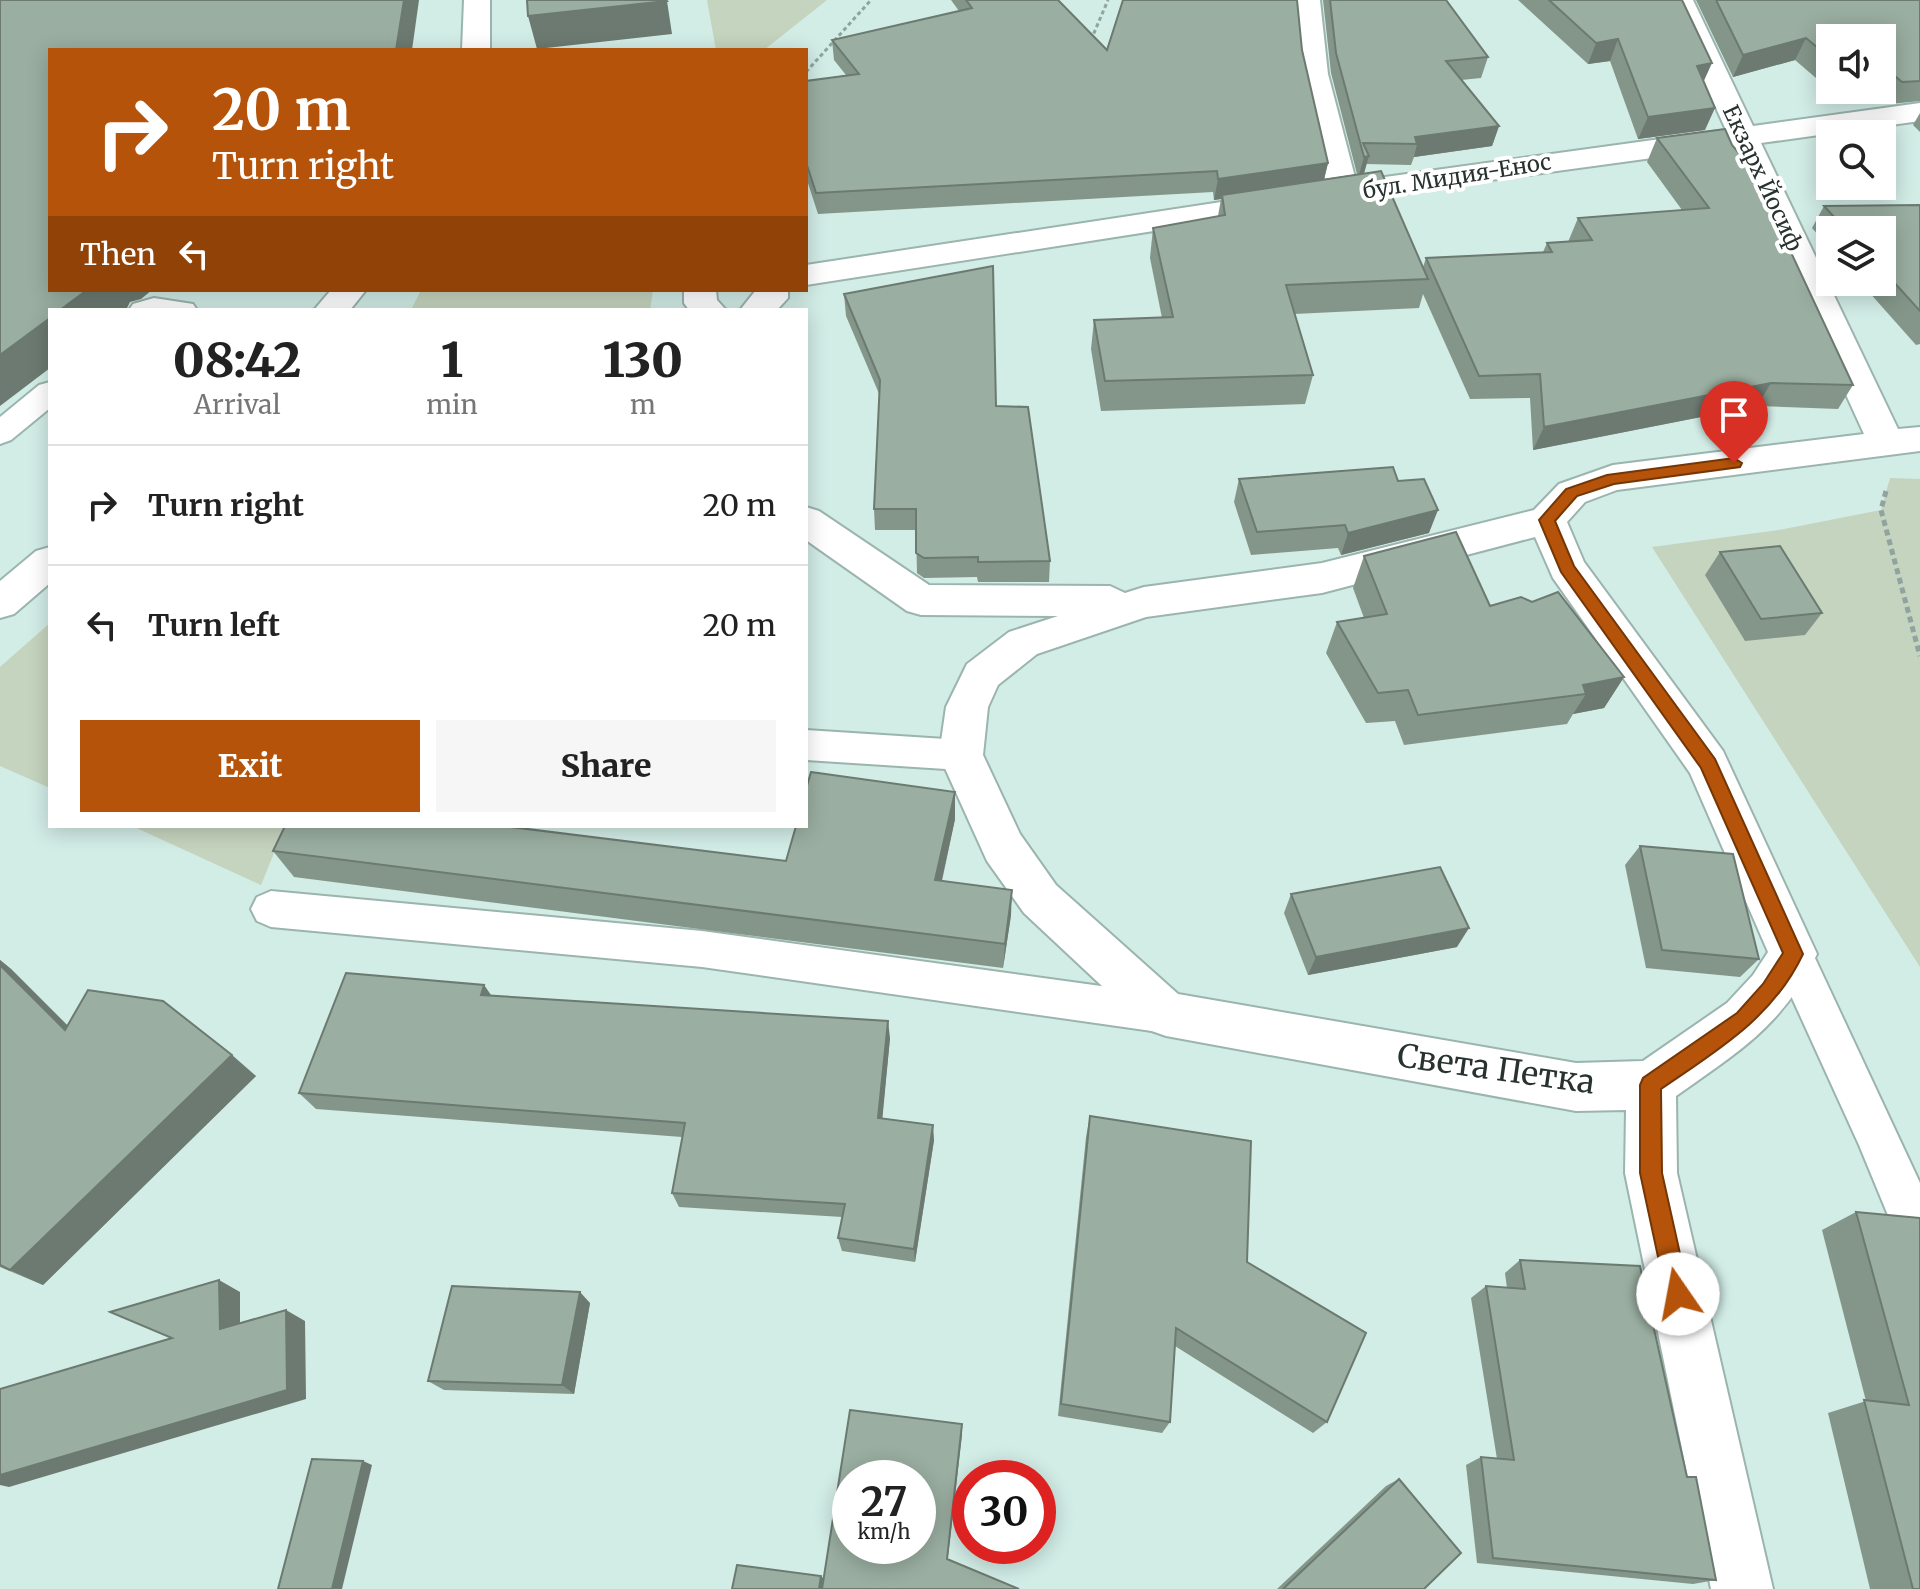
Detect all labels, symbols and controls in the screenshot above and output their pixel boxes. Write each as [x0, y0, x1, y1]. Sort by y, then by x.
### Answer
map controls [1816, 24, 1896, 296]
button: sound [1816, 24, 1896, 104]
text: 20 m [212, 75, 351, 145]
icon: right [80, 80, 184, 184]
street label: Екзарх Йосиф [1717, 100, 1810, 256]
button: search [1816, 120, 1896, 200]
text: Turn right [212, 144, 394, 189]
street label: бул. Мидия-Енос [1361, 147, 1553, 205]
button: layers [1816, 216, 1896, 296]
icon: left [172, 232, 216, 276]
text: Then [80, 235, 156, 273]
text: 08:42 [173, 330, 301, 390]
text: 1 [441, 330, 463, 390]
text: 130 [602, 330, 683, 390]
pin [1700, 381, 1768, 463]
text: Arrival [194, 388, 281, 421]
text: min [426, 388, 478, 421]
text: m [630, 388, 656, 421]
icon: arrive [1712, 393, 1756, 437]
icon: right [80, 483, 124, 527]
text: Turn right [148, 486, 304, 524]
text: 20 m [703, 486, 776, 524]
icon: left [80, 603, 124, 647]
text: Turn left [148, 606, 280, 644]
text: 20 m [703, 606, 776, 644]
button: Exit [80, 720, 420, 812]
button: Share [436, 720, 776, 812]
street label: Света Петка [1395, 1035, 1597, 1103]
position arrow [1636, 1252, 1720, 1336]
speed limit sign: 30 [952, 1460, 1056, 1564]
text: 27 [861, 1477, 907, 1527]
text: km/h [858, 1519, 910, 1544]

